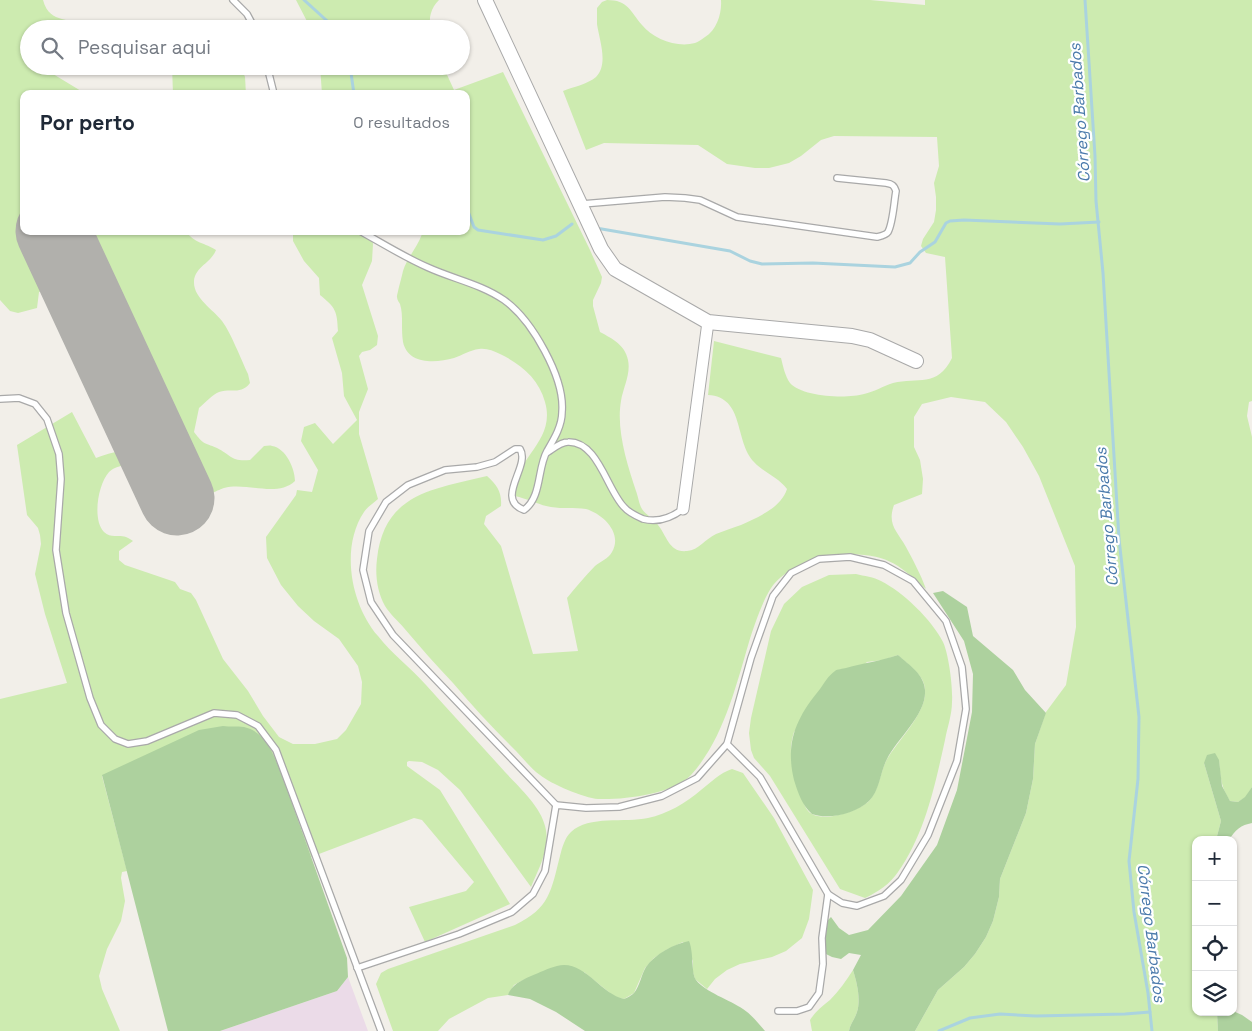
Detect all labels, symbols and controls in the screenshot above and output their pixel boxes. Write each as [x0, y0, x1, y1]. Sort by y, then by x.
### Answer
search box [20, 20, 470, 75]
icon: search [38, 34, 66, 62]
text: Pesquisar aqui [78, 35, 211, 60]
water label: Córrego Barbados [1064, 42, 1095, 183]
text: Por perto [40, 109, 135, 136]
text: 0 resultados [353, 112, 450, 133]
water label: Córrego Barbados [1090, 446, 1123, 587]
map controls [1192, 836, 1237, 1016]
button: + [1192, 836, 1237, 881]
water label: Córrego Barbados [1133, 863, 1170, 1004]
button: − [1192, 881, 1237, 926]
button: locate [1192, 926, 1237, 971]
button: layers [1192, 971, 1237, 1016]

